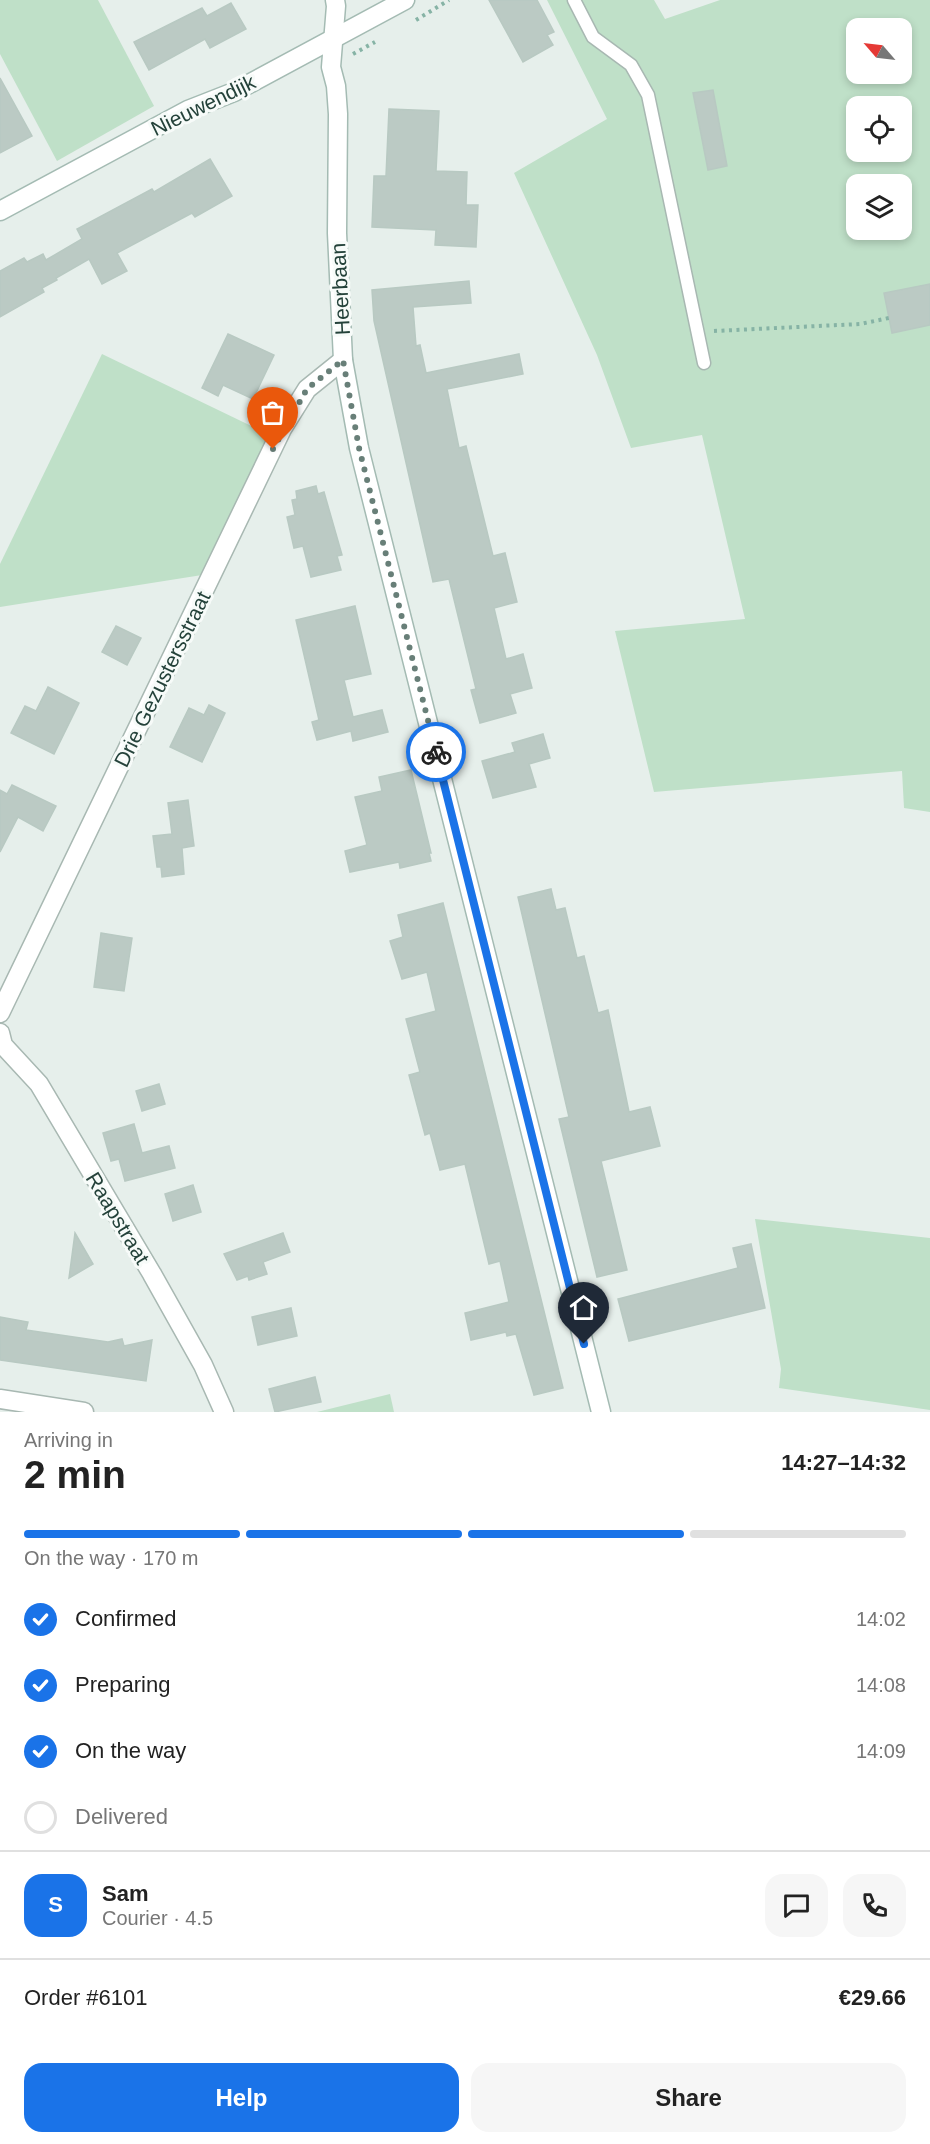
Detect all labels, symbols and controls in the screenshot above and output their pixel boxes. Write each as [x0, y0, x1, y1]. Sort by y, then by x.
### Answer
north arrow [846, 18, 912, 84]
map controls [846, 18, 912, 240]
street label: Nieuwendijk [147, 70, 259, 140]
button: locate [846, 96, 912, 162]
button: layers [846, 174, 912, 240]
street label: Heerbaan [326, 242, 354, 336]
pin [247, 387, 298, 449]
icon: bag [256, 396, 289, 429]
street label: Drie Gezustersstraat [109, 587, 215, 771]
courier [406, 722, 466, 782]
icon: bike [420, 736, 453, 769]
street label: Raapstraat [82, 1168, 154, 1268]
pin [558, 1282, 609, 1344]
icon: home [567, 1291, 600, 1324]
text: Arriving in [24, 1429, 113, 1451]
text: 14:27–14:32 [781, 1450, 906, 1475]
text: 2 min [24, 1453, 126, 1496]
text: On the way · 170 m [24, 1547, 199, 1569]
icon: check [24, 1603, 57, 1636]
text: Confirmed [75, 1606, 176, 1631]
text: 14:02 [856, 1608, 906, 1630]
icon: check [24, 1669, 57, 1702]
text: Preparing [75, 1672, 170, 1697]
text: 14:08 [856, 1674, 906, 1696]
icon: check [24, 1735, 57, 1768]
text: On the way [75, 1738, 186, 1763]
text: 14:09 [856, 1740, 906, 1762]
text: Delivered [75, 1804, 168, 1829]
button: chat [765, 1874, 828, 1937]
button: phone [843, 1874, 906, 1937]
text: Sam [102, 1881, 148, 1906]
text: S [48, 1892, 63, 1917]
text: Courier · 4.5 [102, 1907, 213, 1929]
text: Order #6101 [24, 1985, 148, 2010]
text: €29.66 [839, 1985, 906, 2010]
button: Help [24, 2063, 459, 2132]
button: Share [471, 2063, 906, 2132]

